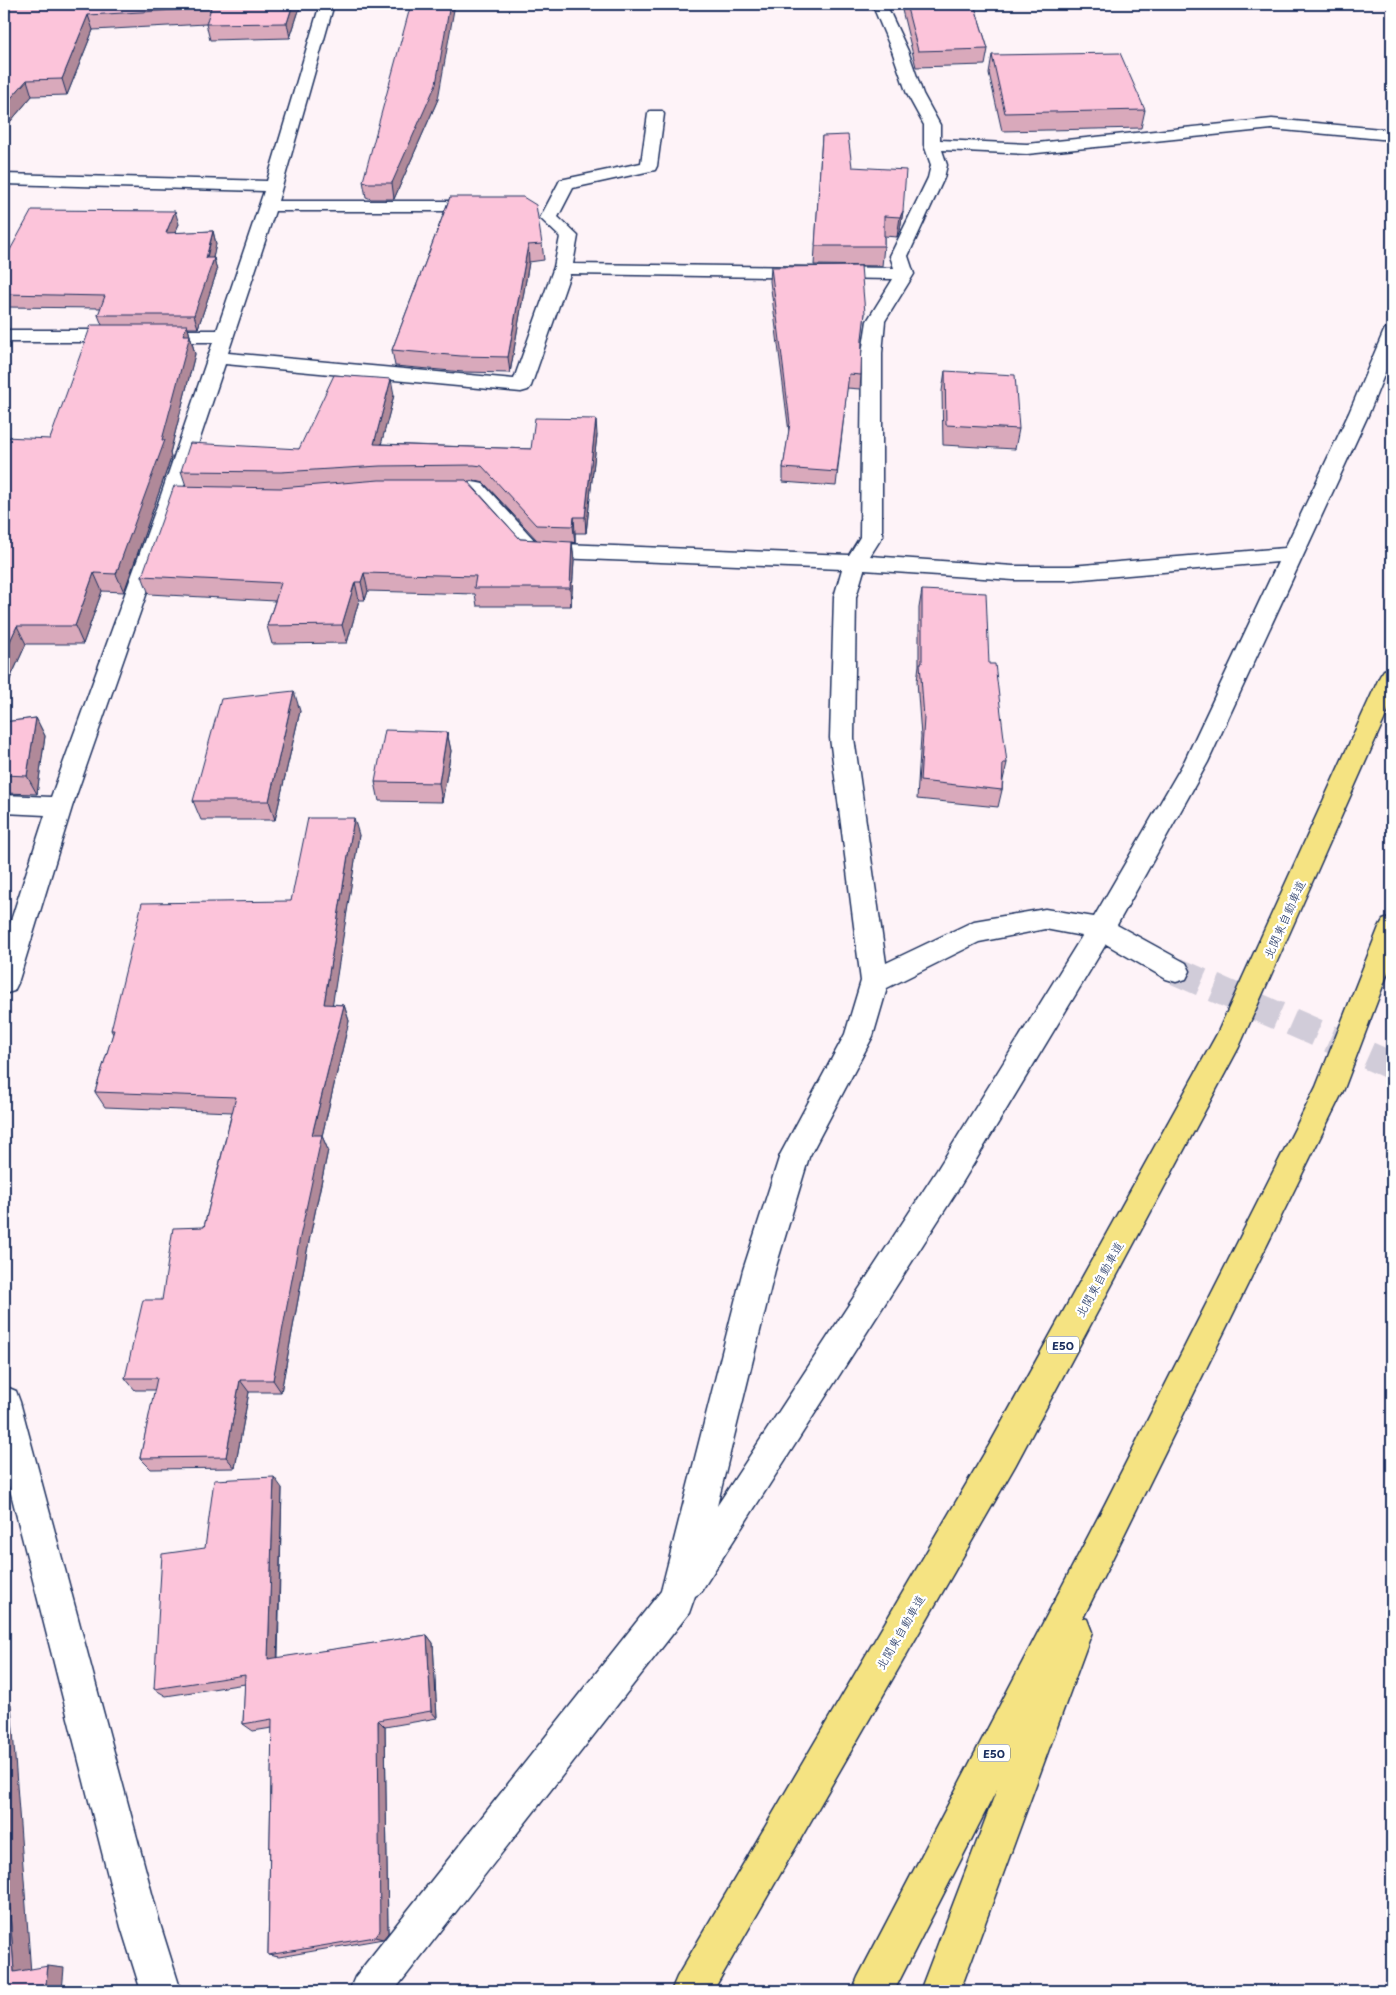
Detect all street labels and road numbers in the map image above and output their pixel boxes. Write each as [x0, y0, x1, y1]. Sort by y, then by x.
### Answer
street label: 北関東自動車道 [1259, 877, 1309, 961]
street label: 北関東自動車道 [1071, 1238, 1127, 1320]
road number: E50 [1047, 1336, 1079, 1354]
street label: 北関東自動車道 [871, 1591, 929, 1673]
road number: E50 [978, 1745, 1010, 1762]

